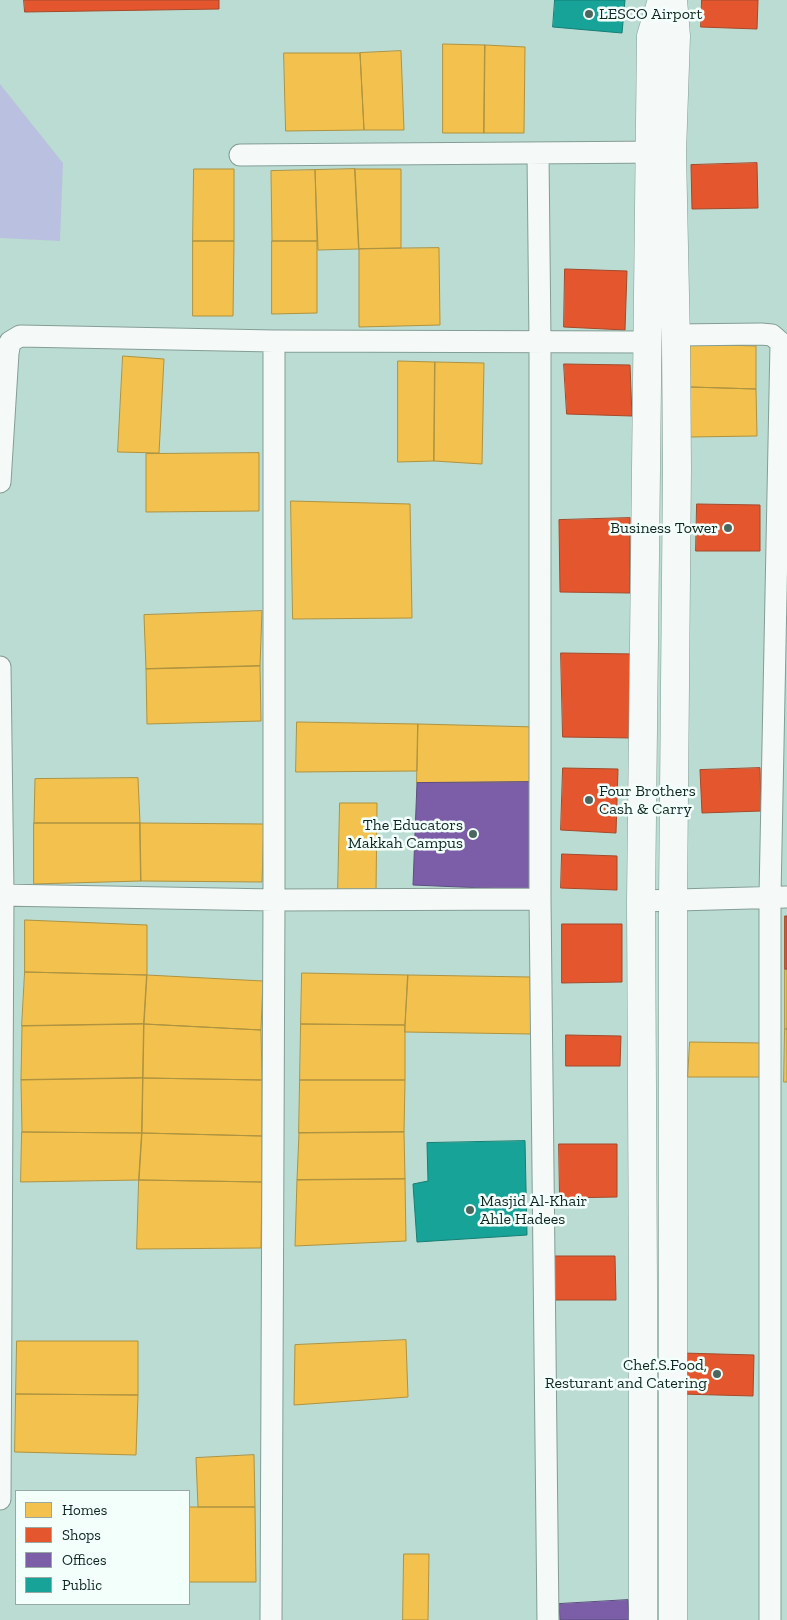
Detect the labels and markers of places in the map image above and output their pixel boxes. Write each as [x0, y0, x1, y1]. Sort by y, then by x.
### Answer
place label: LESCO Airport [599, 4, 703, 24]
marker: LESCO Airport [583, 8, 595, 20]
place label: Business Tower [610, 518, 718, 538]
marker: Business Tower [722, 522, 734, 534]
place label: Four Brothers Cash & Carry [599, 781, 696, 819]
marker: Four Brothers Cash & Carry [583, 794, 595, 806]
place label: The Educators Makkah Campus [348, 815, 463, 853]
marker: The Educators Makkah Campus [467, 828, 479, 840]
place label: Masjid Al-Khair Ahle Hadees [480, 1191, 587, 1229]
marker: Masjid Al-Khair Ahle Hadees [464, 1204, 476, 1216]
place label: Chef.S.Food, Resturant and Catering [545, 1355, 707, 1393]
marker: Chef.S.Food, Resturant and Catering [711, 1368, 723, 1380]

